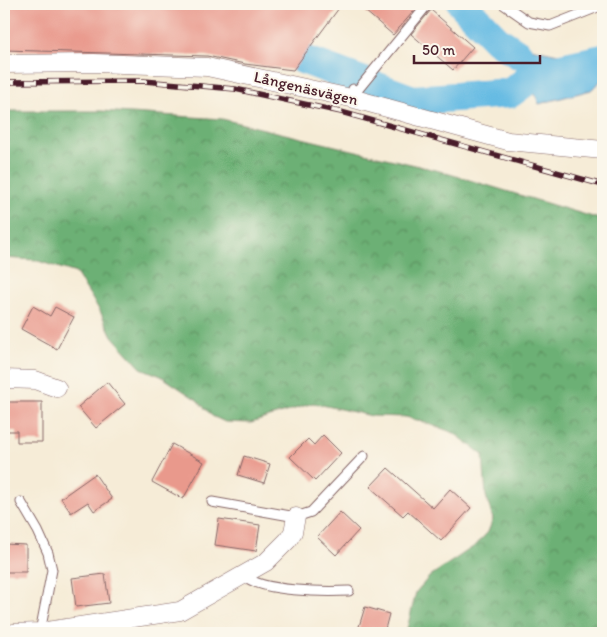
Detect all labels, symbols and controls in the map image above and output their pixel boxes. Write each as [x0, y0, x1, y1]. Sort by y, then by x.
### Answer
scale bar [414, 32, 541, 64]
text: 50 m [422, 41, 455, 59]
street label: Långenäsvägen [252, 67, 360, 109]

